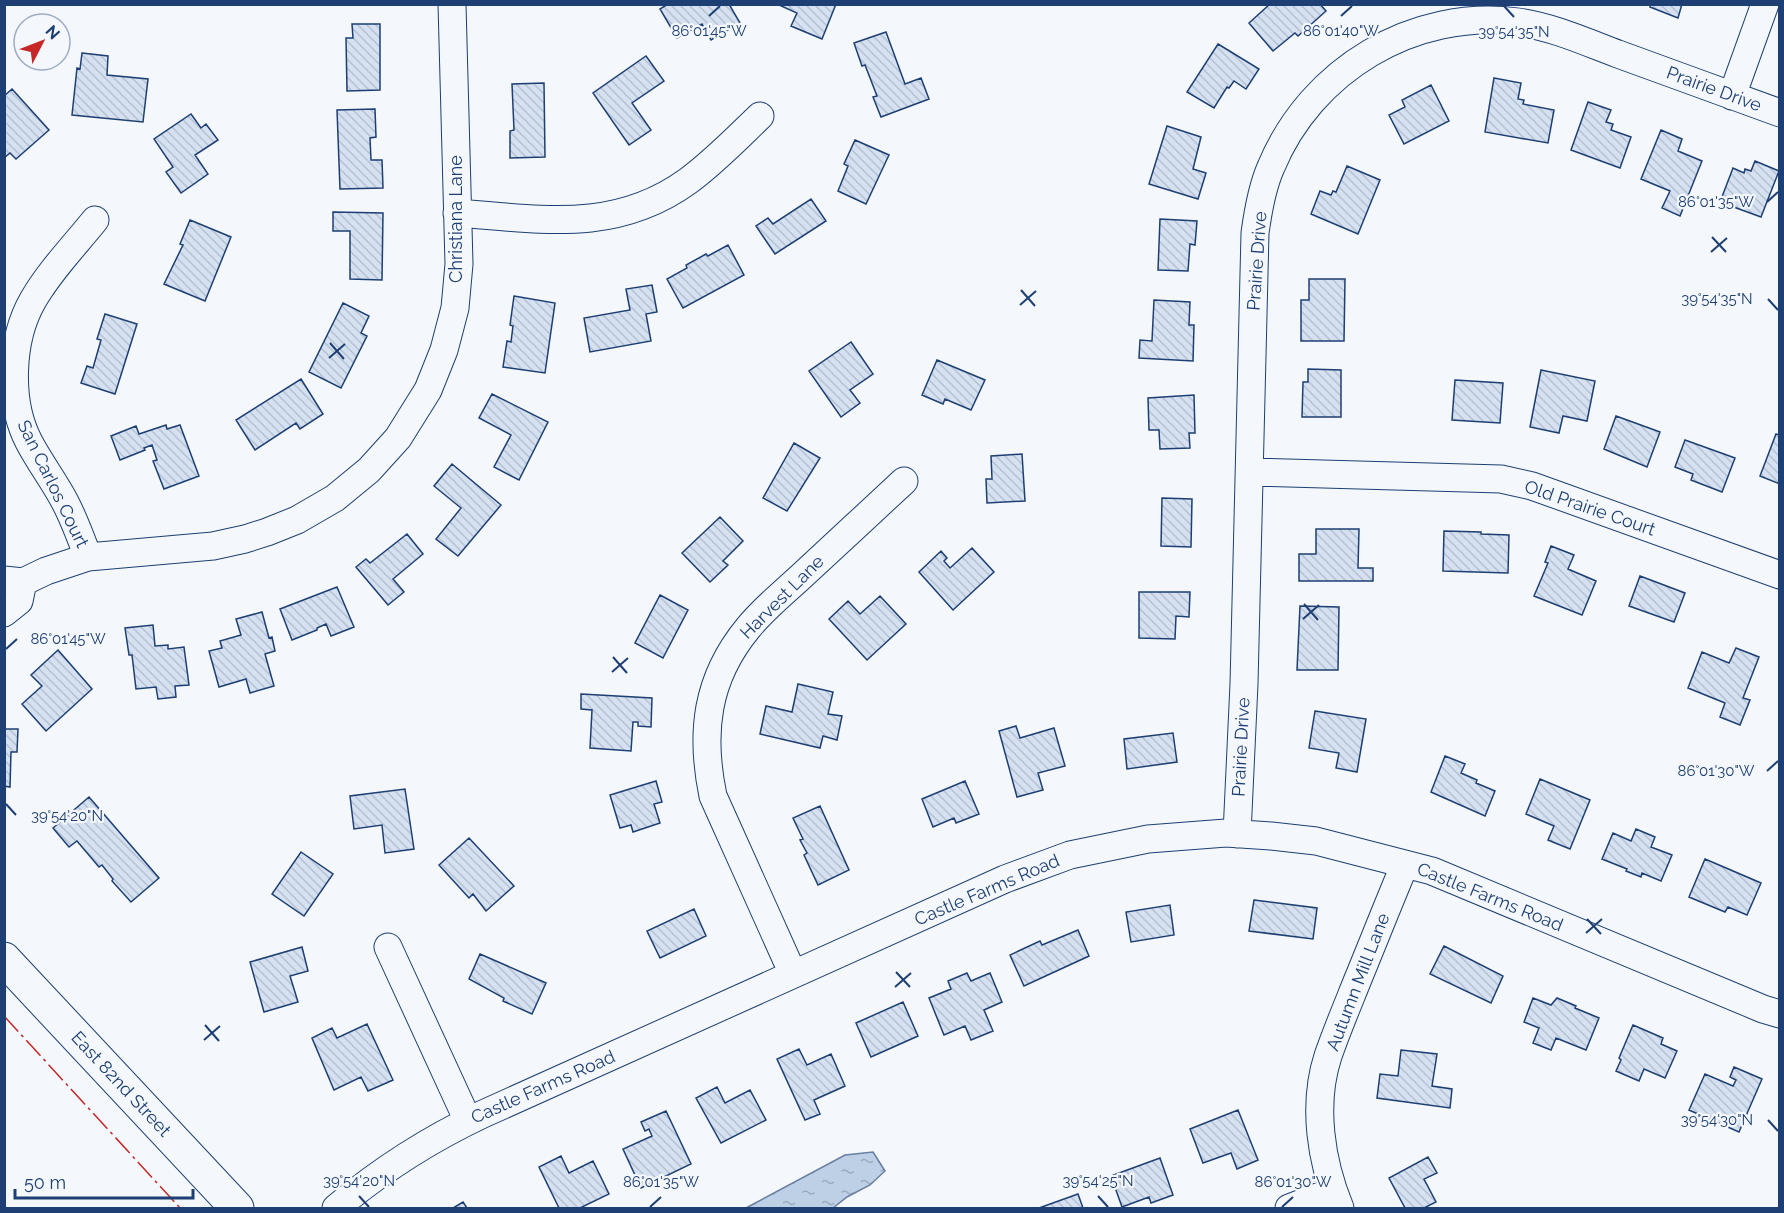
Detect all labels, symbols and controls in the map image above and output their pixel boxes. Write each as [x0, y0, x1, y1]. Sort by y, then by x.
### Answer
north arrow [12, 12, 72, 72]
text: N [42, 21, 64, 43]
text: 86°01'45"W [671, 22, 747, 40]
text: 86°01'40"W [1303, 22, 1379, 40]
text: 39°54'35"N [1478, 23, 1550, 41]
street label: Prairie Drive [1664, 62, 1765, 116]
street label: Christiana Lane [445, 155, 466, 283]
text: 86°01'35"W [1678, 193, 1754, 211]
street label: Prairie Drive [1243, 210, 1270, 311]
text: 39°54'35"N [1681, 290, 1753, 308]
street label: San Carlos Court [13, 417, 93, 551]
street label: Old Prairie Court [1522, 475, 1658, 540]
street label: Harvest Lane [735, 550, 828, 643]
text: 86°01'45"W [30, 630, 106, 648]
street label: Prairie Drive [1227, 696, 1254, 797]
text: 86°01'30"W [1677, 762, 1755, 780]
text: 39°54'20"N [31, 807, 103, 825]
street label: Castle Farms Road [911, 849, 1062, 930]
street label: Castle Farms Road [1414, 858, 1566, 935]
street label: Autumn Mill Lane [1322, 910, 1394, 1054]
street label: East 82nd Street [67, 1027, 176, 1141]
street label: Castle Farms Road [467, 1045, 618, 1128]
text: 39°54'30"N [1681, 1111, 1753, 1129]
scale bar [15, 1162, 194, 1200]
text: 50 m [24, 1172, 66, 1193]
text: 39°54'20"N [323, 1172, 395, 1190]
text: 39°54'25"N [1062, 1172, 1134, 1190]
text: 86°01'35"W [623, 1173, 699, 1191]
text: 86°01'30"W [1254, 1173, 1332, 1191]

